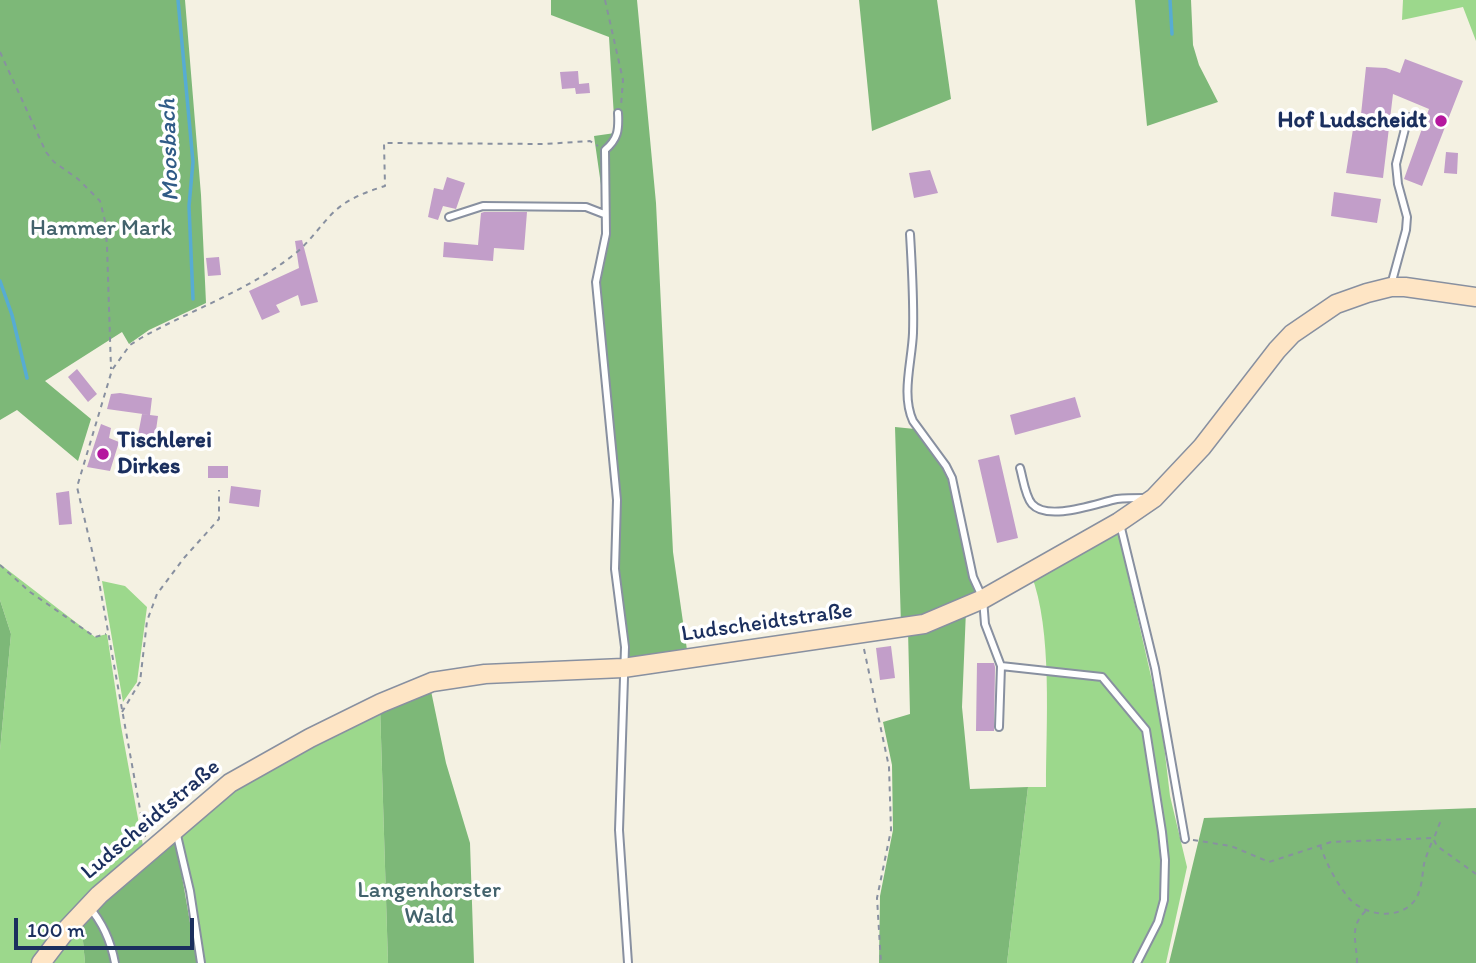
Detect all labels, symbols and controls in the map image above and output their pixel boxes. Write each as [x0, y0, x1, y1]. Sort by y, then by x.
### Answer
water label: Moosbach [154, 98, 186, 202]
place label: Hof Ludscheidt [1278, 107, 1427, 135]
marker: Hof Ludscheidt [1433, 113, 1449, 129]
park label: Hammer Mark [30, 215, 172, 243]
place label: Tischlerei Dirkes [117, 427, 212, 481]
marker: Tischlerei Dirkes [95, 446, 111, 462]
street label: Ludscheidtstraße [679, 597, 855, 649]
street label: Ludscheidtstraße [76, 754, 226, 886]
park label: Langenhorster Wald [357, 877, 501, 931]
scale bar [18, 904, 198, 948]
text: 100 m [27, 917, 85, 942]

